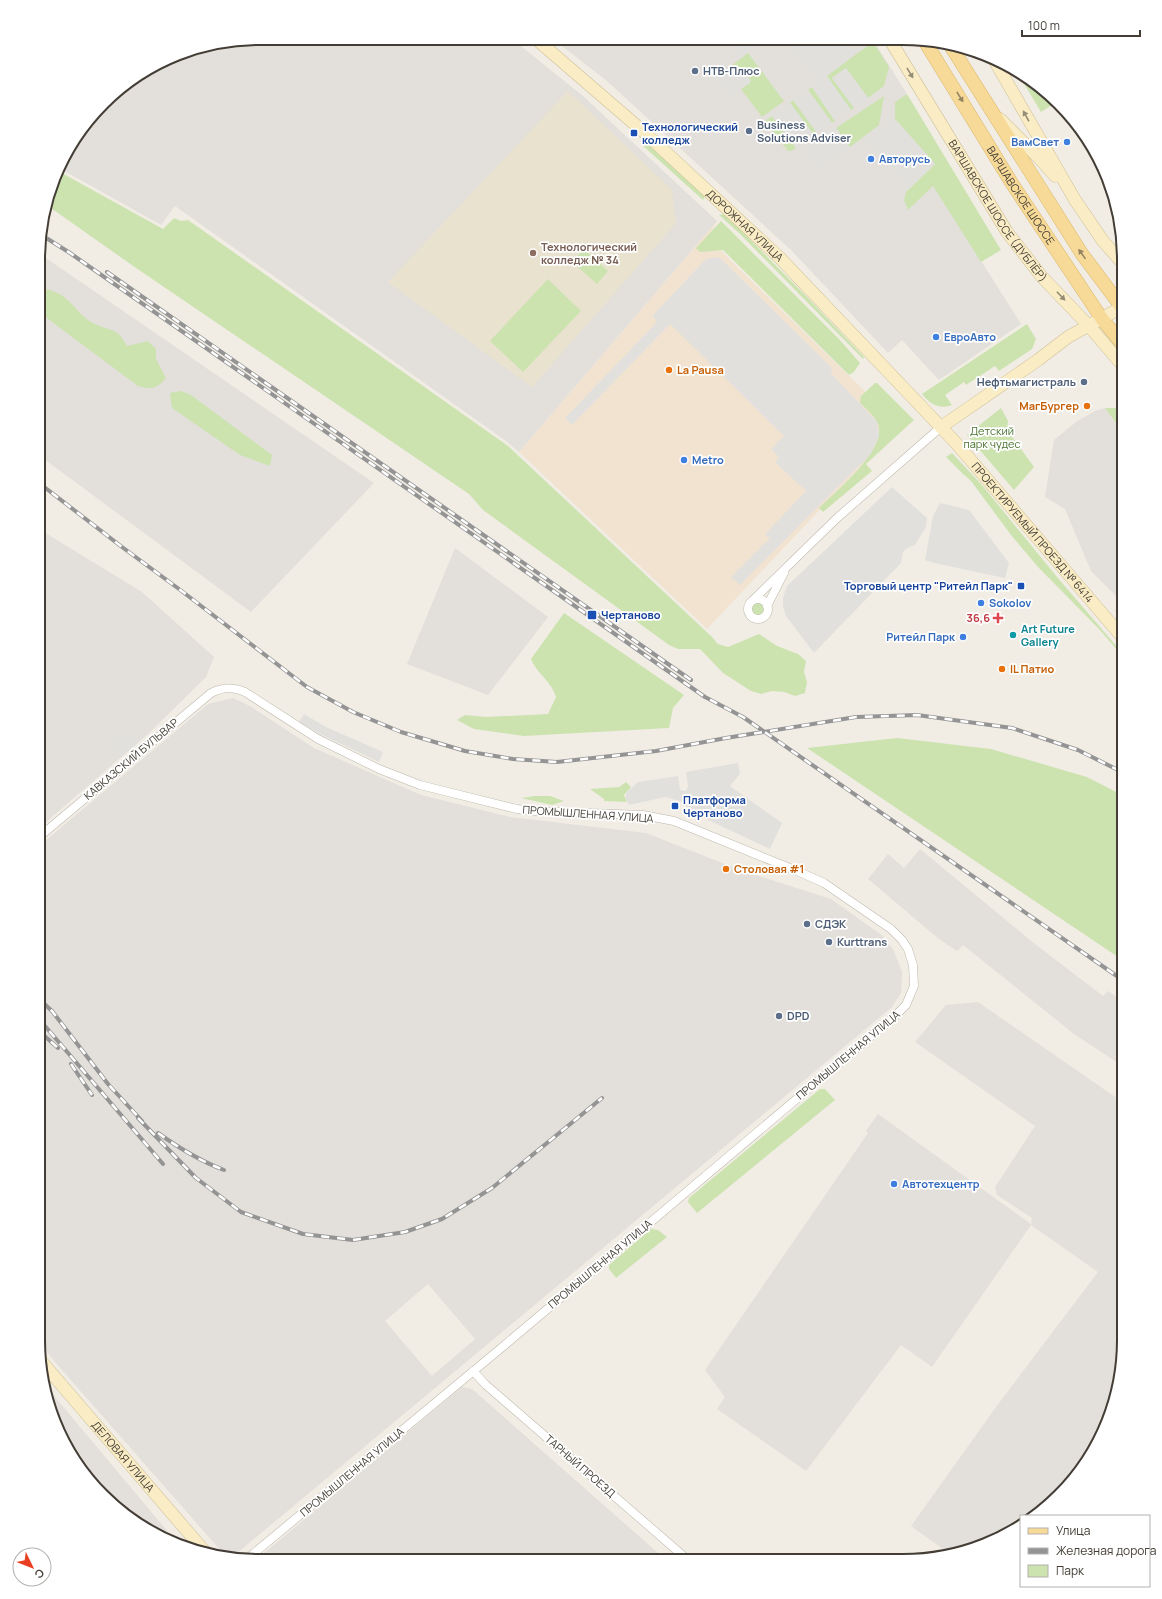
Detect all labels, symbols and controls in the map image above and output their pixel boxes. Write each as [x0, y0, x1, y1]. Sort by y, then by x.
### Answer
scale bar [1022, 12, 1140, 38]
text: 100 m [1028, 17, 1060, 34]
place label: НТВ-Плюс [703, 63, 759, 78]
marker: НТВ-Плюс [690, 66, 700, 76]
one-way arrow [906, 68, 914, 78]
one-way arrow [956, 91, 963, 103]
one-way arrow [1023, 110, 1030, 122]
place label: Business Solutions Adviser [757, 117, 852, 145]
place label: Технологический колледж [642, 119, 738, 147]
marker: Business Solutions Adviser [744, 126, 754, 136]
marker: Технологический колледж [629, 128, 639, 138]
place label: ВамСвет [1011, 134, 1059, 149]
street label: ВАРШАВСКОЕ ШОССЕ (ДУБЛЁР) [945, 137, 1051, 285]
marker: ВамСвет [1062, 137, 1072, 147]
street label: ВАРШАВСКОЕ ШОССЕ [984, 143, 1058, 247]
place label: Авторусь [879, 151, 930, 166]
marker: Авторусь [866, 154, 876, 164]
street label: ДОРОЖНАЯ УЛИЦА [703, 186, 787, 264]
place label: Технологический колледж № 34 [541, 239, 637, 267]
marker: Технологический колледж № 34 [528, 248, 538, 258]
one-way arrow [1078, 248, 1086, 259]
one-way arrow [1056, 291, 1065, 301]
place label: ЕвроАвто [944, 329, 996, 344]
marker: ЕвроАвто [931, 332, 941, 342]
place label: La Pausa [677, 362, 724, 377]
marker: La Pausa [664, 365, 674, 375]
place label: Нефтьмагистраль [977, 374, 1076, 389]
marker: Нефтьмагистраль [1079, 377, 1089, 387]
place label: МагБургер [1019, 398, 1079, 413]
marker: МагБургер [1082, 401, 1092, 411]
park label: Детский парк чудес [963, 423, 1021, 451]
place label: Metro [692, 452, 724, 467]
marker: Metro [679, 455, 689, 465]
street label: ПРОЕКТИРУЕМЫЙ ПРОЕЗД № 6414 [969, 459, 1097, 605]
place label: Торговый центр "Ритейл Парк" [844, 578, 1013, 593]
marker: Торговый центр "Ритейл Парк" [1016, 581, 1026, 591]
place label: Sokolov [989, 595, 1031, 610]
marker: Sokolov [976, 598, 986, 608]
place label: Чертаново [601, 607, 661, 622]
marker: Чертаново [586, 609, 598, 621]
place label: 36,6 [967, 610, 990, 625]
marker: 36,6 [993, 613, 1003, 623]
place label: Art Future Gallery [1021, 621, 1075, 649]
place label: Ритейл Парк [886, 629, 956, 644]
marker: Art Future Gallery [1008, 630, 1018, 640]
marker: Ритейл Парк [958, 632, 968, 642]
place label: IL Патио [1010, 661, 1054, 676]
marker: IL Патио [997, 664, 1007, 674]
street label: КАВКАЗСКИЙ БУЛЬВАР [80, 714, 181, 803]
place label: Платформа Чертаново [683, 792, 746, 820]
street label: ПРОМЫШЛЕННАЯ УЛИЦА [522, 801, 654, 826]
marker: Платформа Чертаново [670, 801, 680, 811]
place label: Столовая #1 [734, 861, 804, 876]
marker: Столовая #1 [721, 864, 731, 874]
place label: СДЭК [815, 916, 847, 931]
marker: СДЭК [802, 919, 812, 929]
place label: Kurttrans [837, 934, 887, 949]
marker: Kurttrans [824, 937, 834, 947]
street label: ПРОМЫШЛЕННАЯ УЛИЦА [793, 1007, 903, 1103]
place label: DPD [787, 1008, 810, 1023]
marker: DPD [774, 1011, 784, 1021]
place label: Автотехцентр [902, 1176, 980, 1191]
marker: Автотехцентр [889, 1179, 899, 1189]
street label: ПРОМЫШЛЕННАЯ УЛИЦА [545, 1216, 655, 1312]
street label: ДЕЛОВАЯ УЛИЦА [89, 1418, 158, 1495]
street label: ПРОМЫШЛЕННАЯ УЛИЦА [297, 1424, 407, 1520]
street label: ТАРНЫЙ ПРОЕЗД [542, 1431, 619, 1500]
legend [1020, 1515, 1150, 1587]
text: Улица [1056, 1522, 1090, 1539]
text: Железная дорога [1056, 1542, 1156, 1559]
north arrow [12, 1547, 52, 1587]
text: Парк [1056, 1562, 1085, 1579]
text: С [31, 1566, 48, 1582]

